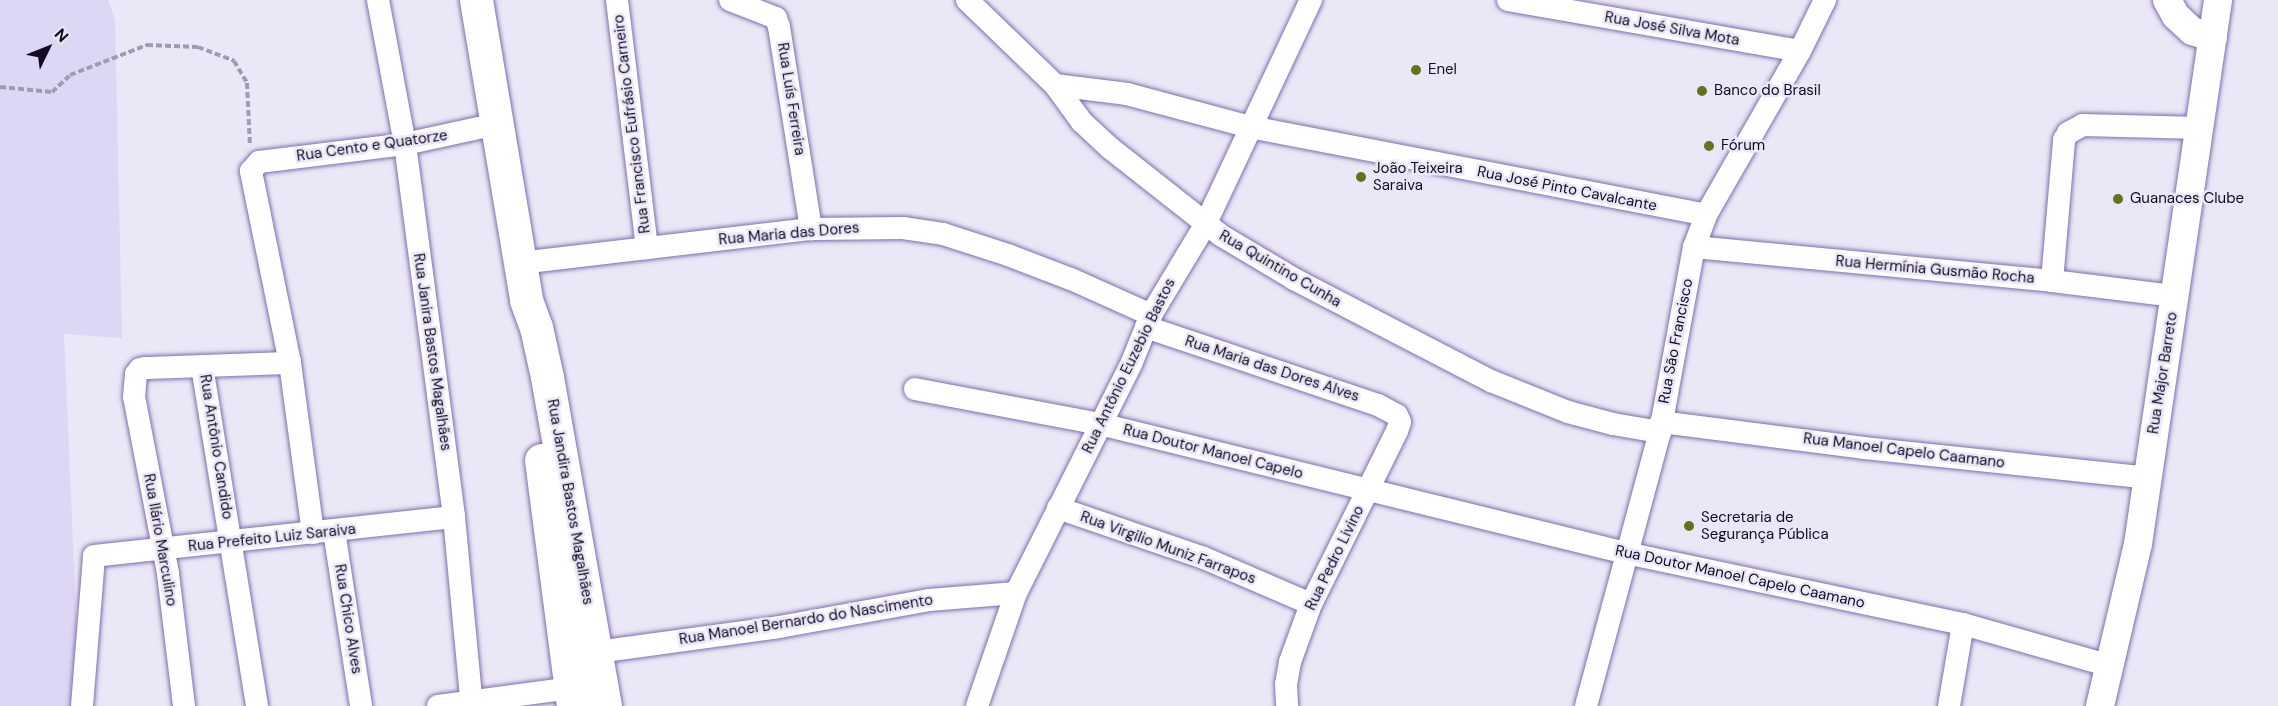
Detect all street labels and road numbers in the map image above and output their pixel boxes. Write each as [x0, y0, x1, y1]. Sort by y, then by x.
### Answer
street label: Rua José Silva Mota [1603, 8, 1741, 50]
street label: Rua Francisco Eufrásio Carneiro [610, 14, 654, 234]
street label: Rua Luís Ferreira [773, 41, 809, 157]
street label: Rua Cento e Quatorze [295, 126, 449, 166]
street label: Rua José Pinto Cavalcante [1476, 163, 1658, 215]
street label: Rua Maria das Dores [718, 219, 860, 249]
street label: Rua Quintino Cunha [1216, 227, 1344, 311]
street label: Rua Janira Bastos Magalhães [409, 252, 455, 452]
street label: Rua Hermínia Gusmão Rocha [1835, 252, 2035, 288]
street label: Rua Antônio Euzebio Bastos [1079, 275, 1179, 457]
street label: Rua São Francisco [1655, 277, 1697, 405]
street label: Rua Major Barreto [2144, 311, 2182, 435]
street label: Rua Maria das Dores Alves [1183, 332, 1361, 406]
street label: Rua Antônio Candido [196, 373, 236, 521]
street label: Rua Jandira Bastos Magalhães [543, 398, 597, 606]
street label: Rua Doutor Manoel Capelo [1121, 421, 1305, 483]
street label: Rua Manoel Capelo Caamano [1802, 430, 2006, 472]
street label: Rua Ilário Marculino [139, 472, 181, 608]
street label: Rua Pedro Livino [1302, 503, 1368, 613]
street label: Rua Virgilio Muniz Farrapos [1078, 508, 1258, 588]
street label: Rua Prefeito Luiz Saraiva [187, 520, 357, 556]
street label: Rua Doutor Manoel Capelo Caamano [1613, 542, 1867, 612]
street label: Rua Chico Alves [330, 563, 366, 675]
street label: Rua Manoel Bernardo do Nascimento [678, 591, 934, 649]

